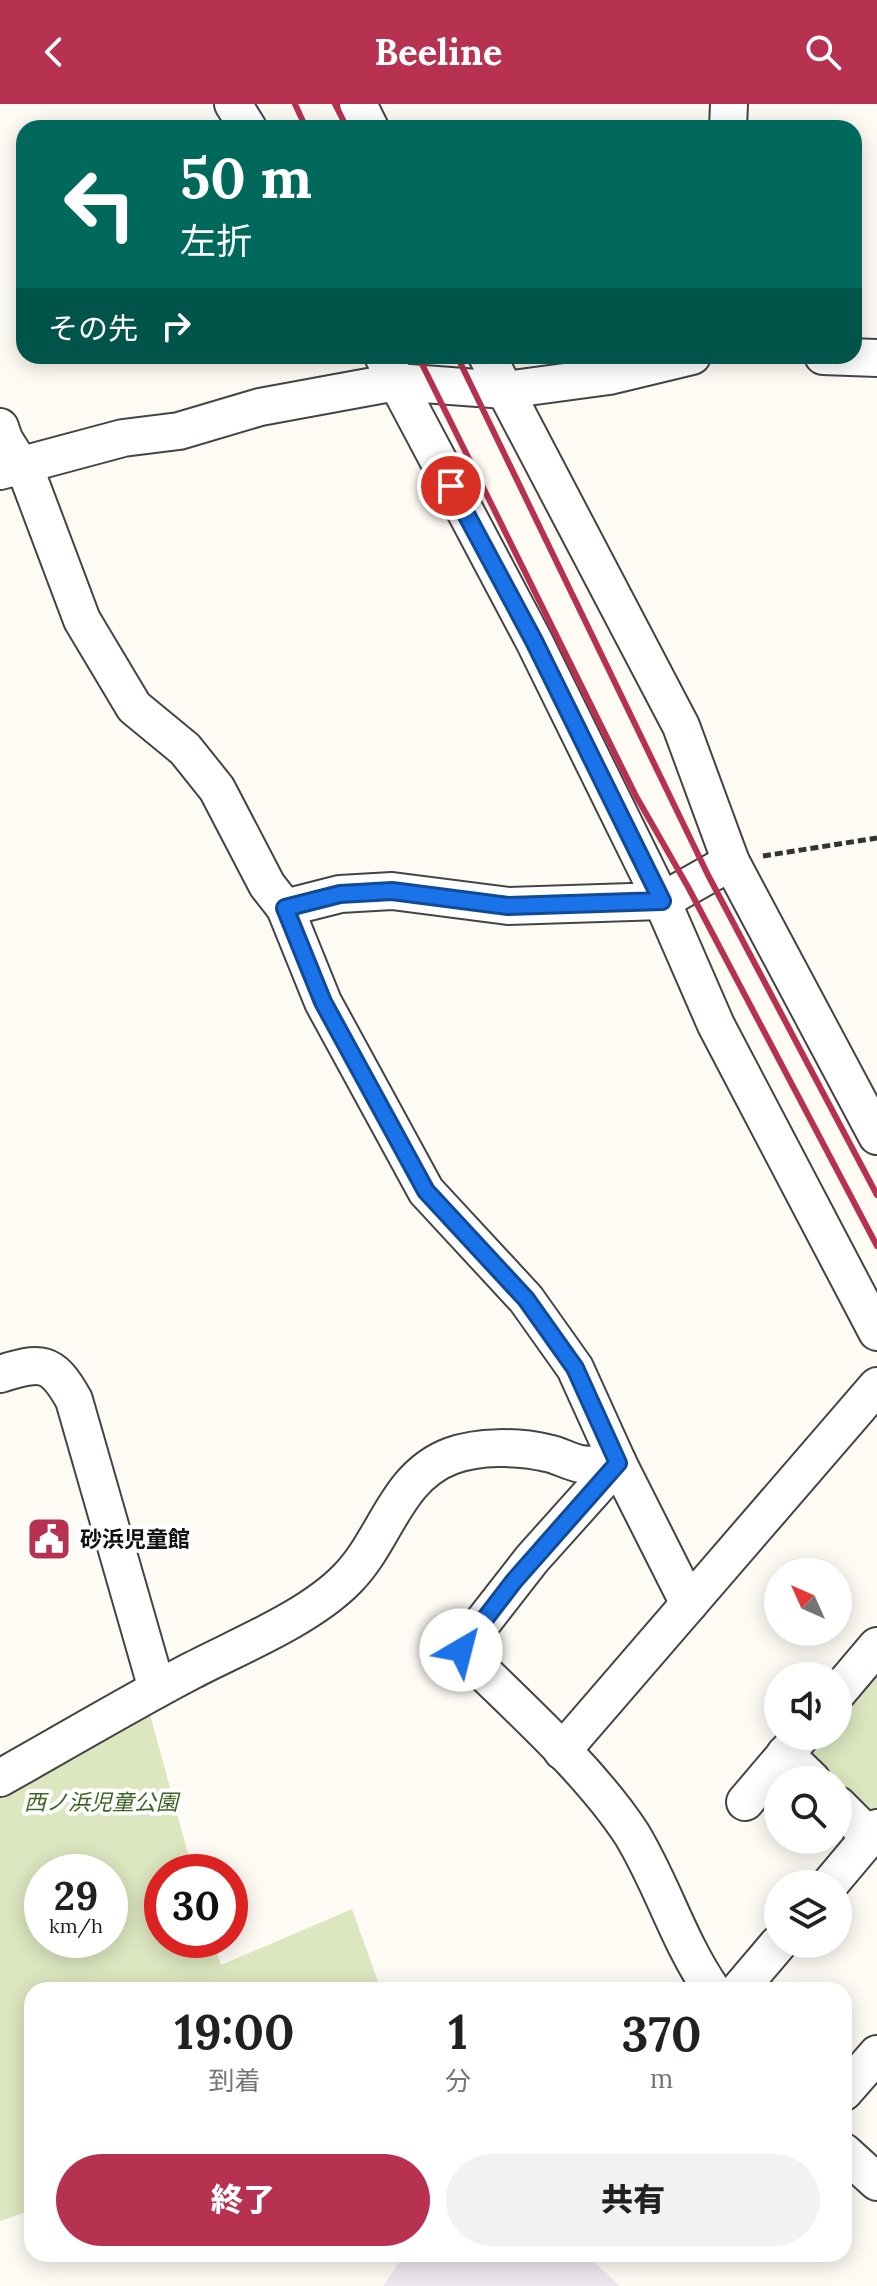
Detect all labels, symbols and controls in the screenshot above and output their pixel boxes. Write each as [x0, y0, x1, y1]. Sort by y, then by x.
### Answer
text: Beeline [375, 29, 502, 75]
icon: back [32, 30, 76, 74]
icon: search [801, 30, 845, 74]
text: 50 m [180, 142, 312, 213]
icon: left [48, 152, 152, 256]
text: 左折 [180, 218, 252, 264]
icon: right [154, 304, 198, 348]
text: その先 [48, 309, 138, 347]
pin [417, 452, 485, 520]
icon: arrive [429, 464, 473, 508]
public building icon: 砂浜児童館 [25, 1515, 73, 1563]
place label: 砂浜児童館 [80, 1525, 190, 1553]
north arrow [764, 1558, 852, 1646]
map controls [764, 1558, 852, 1958]
position arrow [419, 1608, 503, 1692]
button: sound [764, 1662, 852, 1750]
button: search [764, 1766, 852, 1854]
park label: 西ノ浜児童公園 [24, 1788, 181, 1816]
speed limit sign: 30 [144, 1854, 248, 1958]
text: 29 [54, 1870, 98, 1921]
button: layers [764, 1870, 852, 1958]
text: km/h [49, 1913, 103, 1938]
text: 19:00 [174, 2001, 295, 2062]
text: 1 [448, 2001, 468, 2062]
text: 370 [622, 2003, 702, 2064]
text: m [650, 2062, 673, 2095]
text: 到着 [209, 2064, 261, 2097]
text: 分 [445, 2064, 471, 2097]
button: 終了 [56, 2154, 430, 2246]
button: 共有 [446, 2154, 820, 2246]

